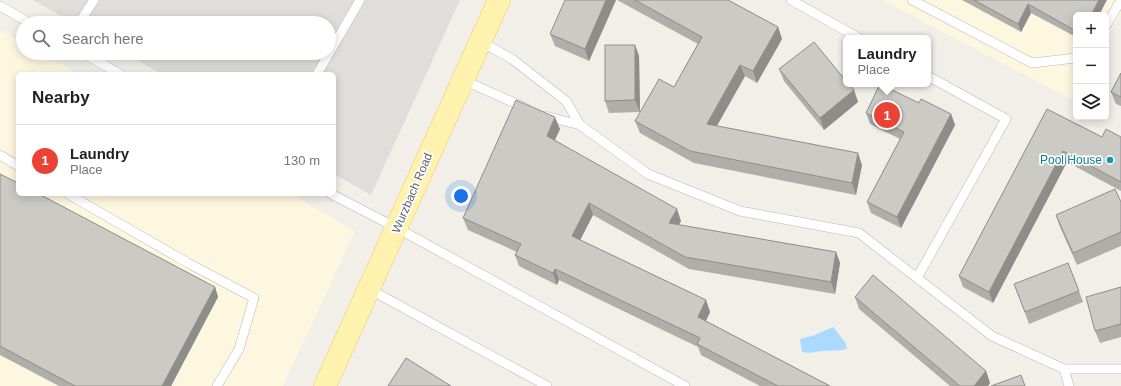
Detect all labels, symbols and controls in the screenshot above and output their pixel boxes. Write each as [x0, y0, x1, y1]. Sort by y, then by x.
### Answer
map controls [1073, 12, 1109, 120]
button: + [1073, 12, 1109, 48]
search box [16, 16, 336, 60]
icon: search [30, 27, 52, 49]
text: Search here [62, 30, 144, 47]
popup [843, 35, 931, 87]
text: Laundry [857, 45, 917, 62]
button: − [1073, 48, 1109, 84]
text: Place [857, 62, 890, 77]
button: layers [1073, 84, 1109, 120]
text: Nearby [32, 88, 90, 107]
pin: 1 [874, 100, 900, 130]
text: Laundry [70, 145, 129, 162]
street label: Wurzbach Road [389, 151, 435, 235]
text: 1 [41, 153, 49, 168]
text: 130 m [284, 153, 320, 168]
place label: Pool House [1040, 153, 1102, 167]
marker: Pool House [1105, 155, 1115, 165]
text: Place [70, 162, 103, 177]
your location [451, 186, 471, 206]

